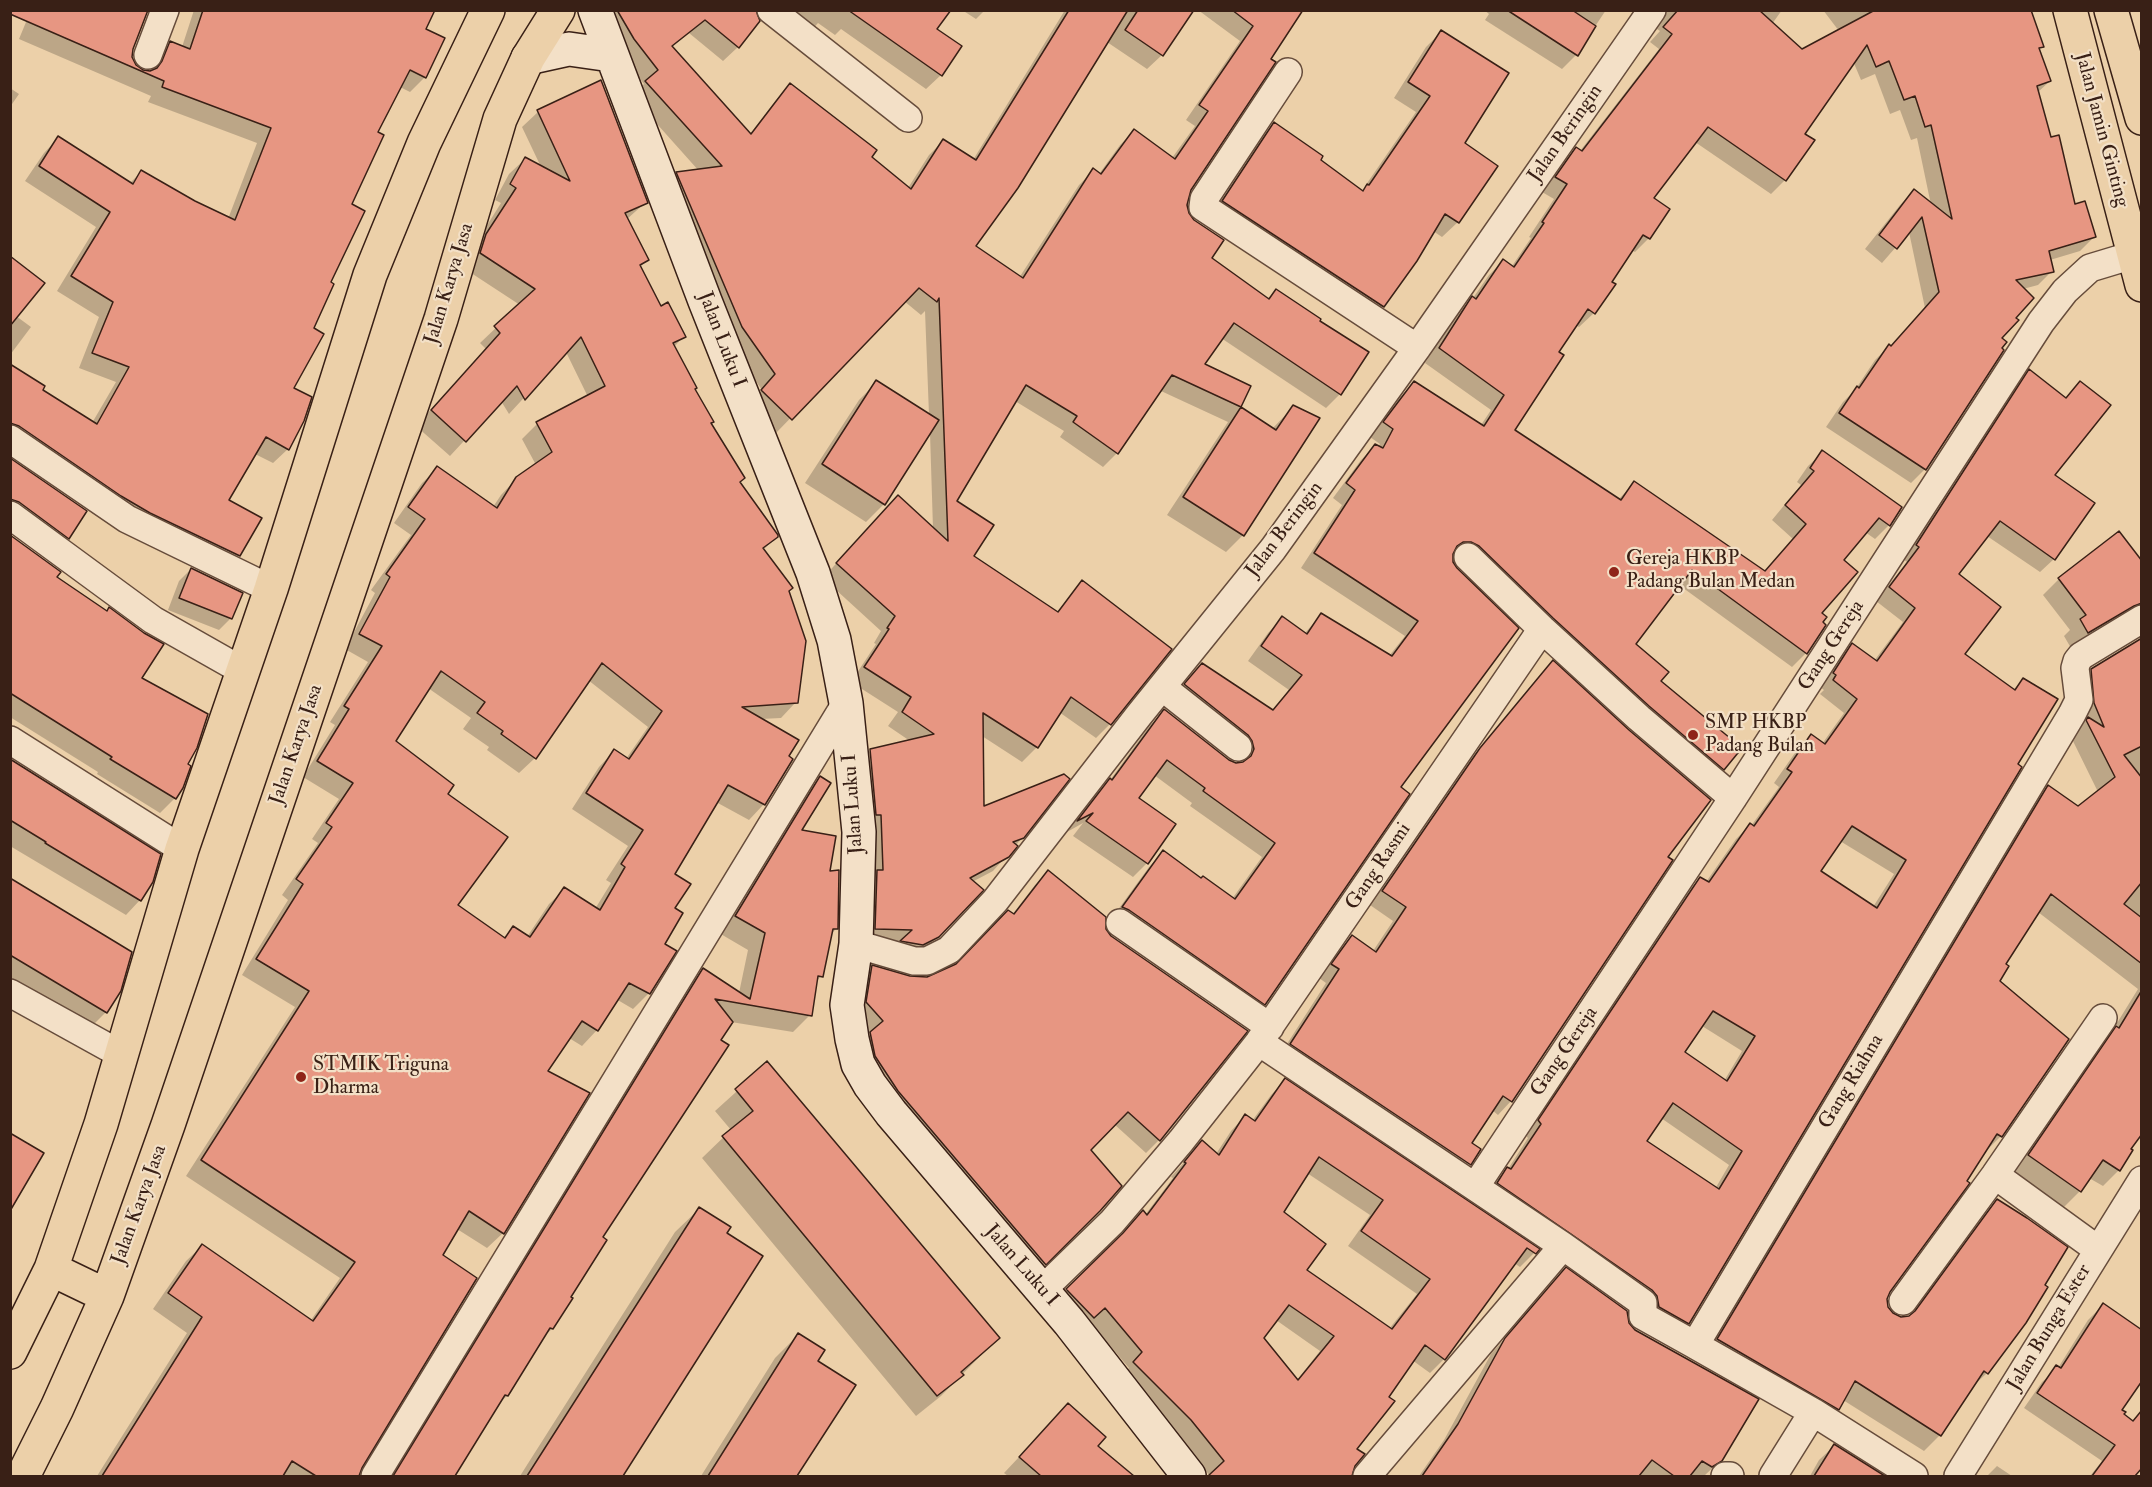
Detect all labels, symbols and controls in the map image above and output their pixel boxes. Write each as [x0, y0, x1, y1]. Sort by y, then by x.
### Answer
street label: Jalan Jamin Ginting [2069, 50, 2133, 210]
street label: Jalan Beringin [1524, 81, 1608, 187]
street label: Jalan Karya Jasa [420, 220, 480, 348]
street label: Jalan Luku I [692, 289, 750, 391]
street label: Jalan Beringin [1241, 477, 1329, 583]
place label: Gereja HKBP Padang Bulan Medan [1626, 548, 1795, 595]
marker: Gereja HKBP Padang Bulan Medan [1607, 565, 1621, 579]
street label: Gang Gereja [1794, 596, 1870, 696]
street label: Jalan Karya Jasa [265, 682, 329, 808]
place label: SMP HKBP Padang Bulan [1705, 712, 1814, 759]
marker: SMP HKBP Padang Bulan [1686, 728, 1700, 742]
street label: Jalan Luku I [839, 753, 869, 855]
street label: Gang Rasmi [1341, 819, 1417, 915]
street label: Gang Gereja [1526, 1003, 1604, 1101]
street label: Gang Riahna [1814, 1030, 1890, 1134]
place label: STMIK Triguna Dharma [313, 1054, 449, 1101]
marker: STMIK Triguna Dharma [294, 1070, 308, 1084]
street label: Jalan Karya Jasa [107, 1142, 173, 1268]
street label: Jalan Luku I [979, 1220, 1063, 1312]
street label: Jalan Bunga Ester [2003, 1260, 2097, 1396]

